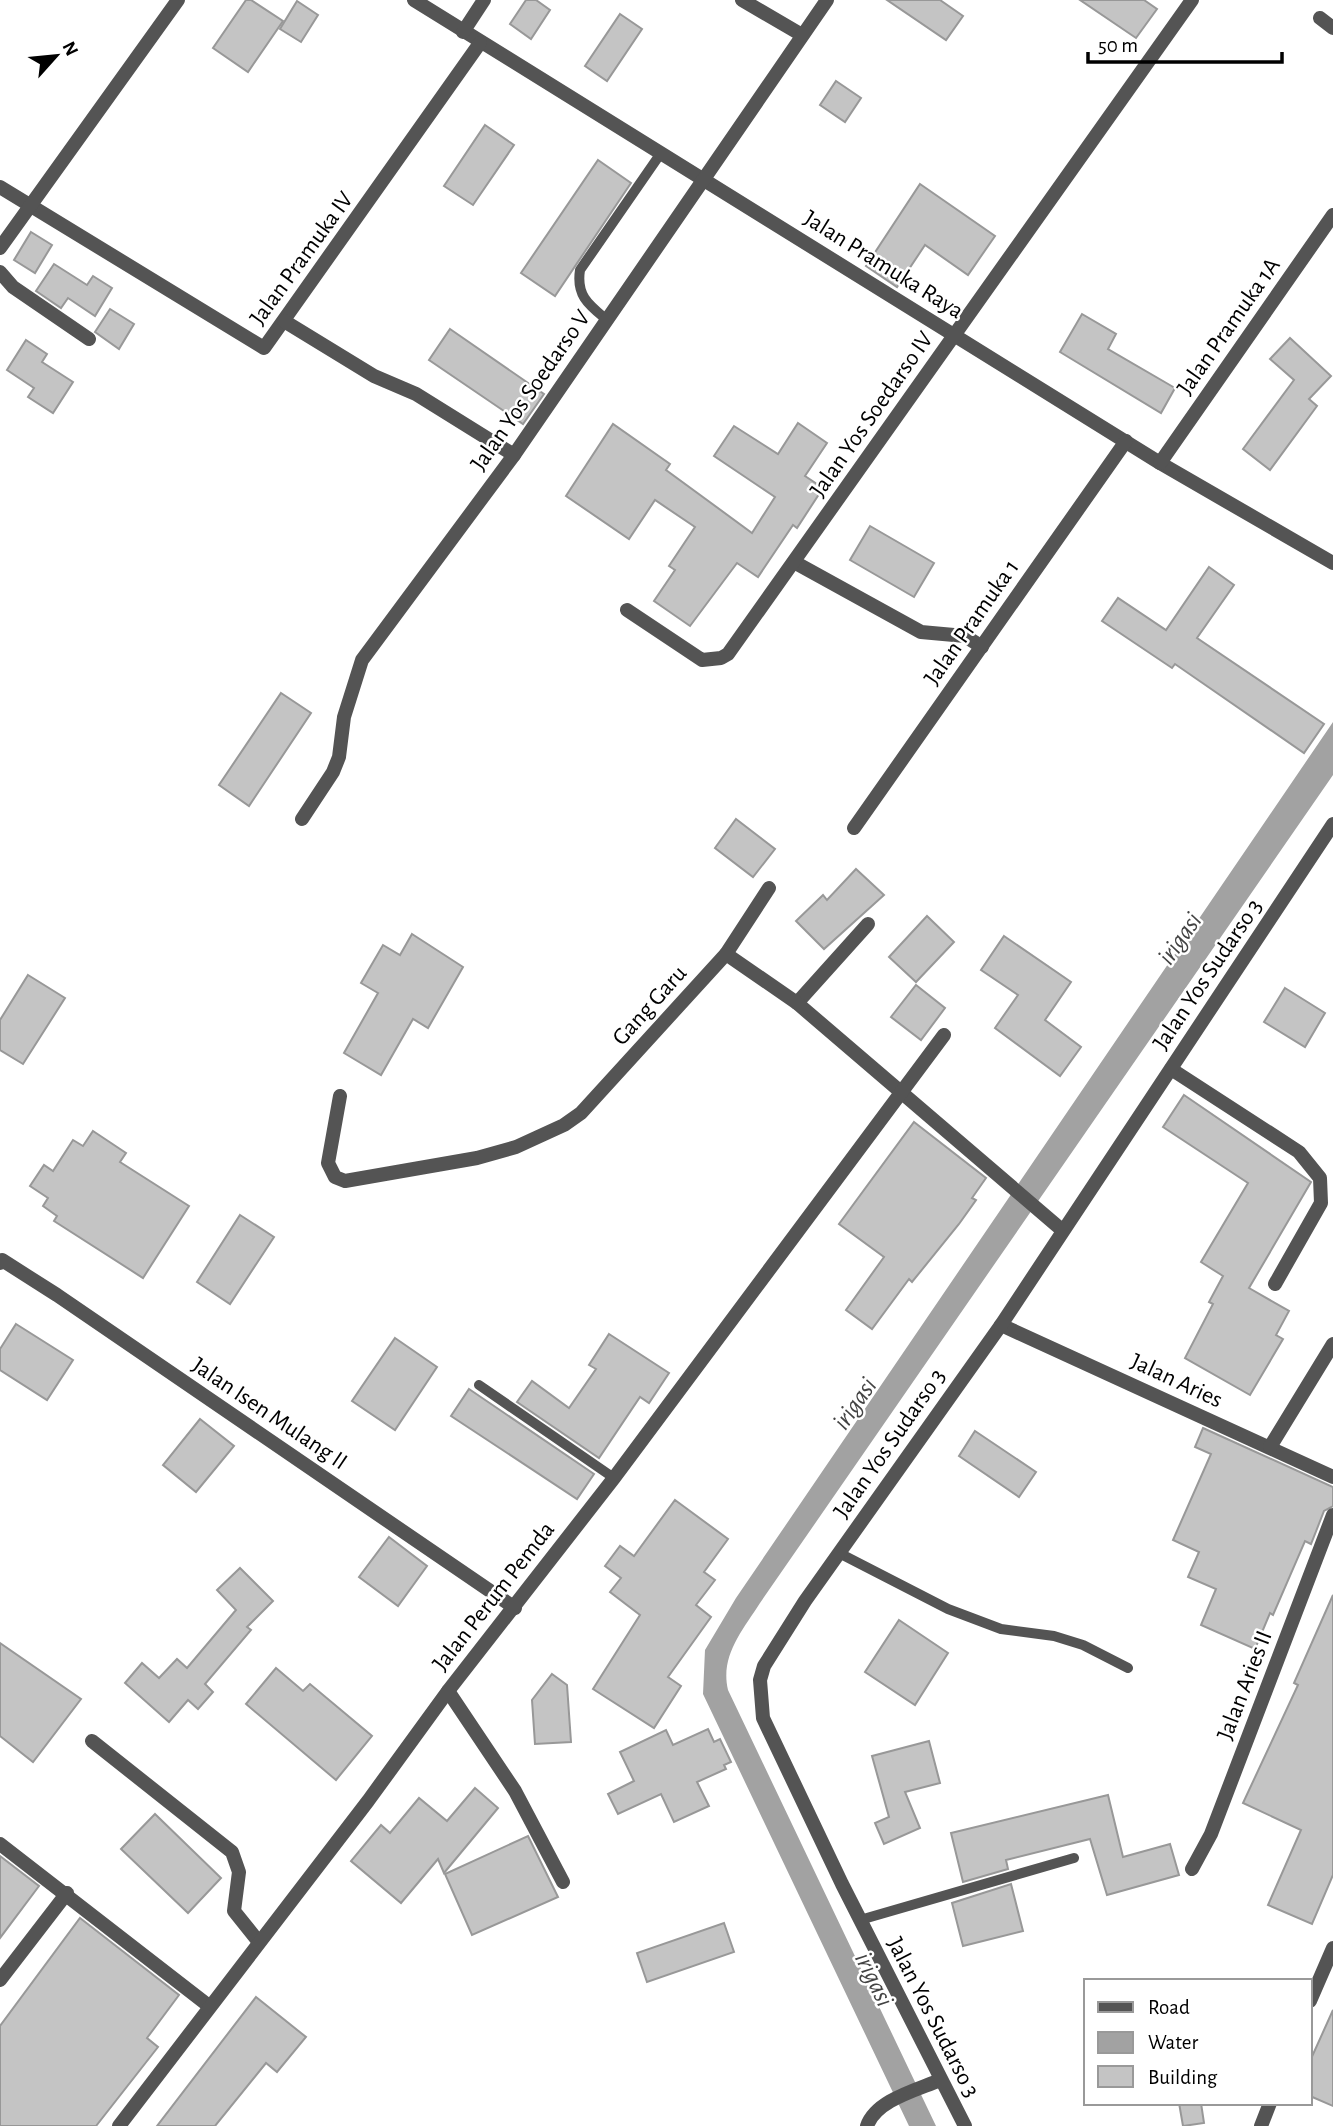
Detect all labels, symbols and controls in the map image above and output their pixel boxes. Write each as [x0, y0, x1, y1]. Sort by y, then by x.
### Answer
north arrow [21, 21, 91, 91]
scale bar [1088, 21, 1282, 65]
text: 50 m [1098, 35, 1138, 56]
text: N [58, 39, 81, 59]
street label: Jalan Pramuka IV [246, 187, 358, 330]
street label: Jalan Pramuka Raya [799, 206, 968, 324]
street label: Jalan Pramuka 1A [1173, 254, 1285, 399]
street label: Jalan Yos Soedarso V [467, 306, 595, 475]
street label: Jalan Yos Soedarso IV [806, 327, 938, 502]
street label: Jalan Pramuka 1 [920, 556, 1024, 690]
street label: Jalan Yos Sudarso 3 [1149, 895, 1267, 1054]
water label: irigasi [1153, 908, 1207, 969]
street label: Gang Garu [608, 961, 691, 1050]
street label: Jalan Aries [1127, 1349, 1226, 1413]
street label: Jalan Isen Mulang II [187, 1353, 352, 1475]
street label: Jalan Yos Sudarso 3 [830, 1365, 950, 1523]
water label: irigasi [828, 1373, 882, 1434]
street label: Jalan Perum Pemda [428, 1518, 559, 1676]
street label: Jalan Aries II [1213, 1627, 1277, 1743]
street label: Jalan Yos Sudarso 3 [882, 1934, 984, 2101]
water label: irigasi [850, 1948, 898, 2011]
legend [1084, 1979, 1312, 2105]
text: Road [1148, 1997, 1190, 2018]
text: Water [1148, 2032, 1198, 2053]
text: Building [1148, 2067, 1218, 2088]

